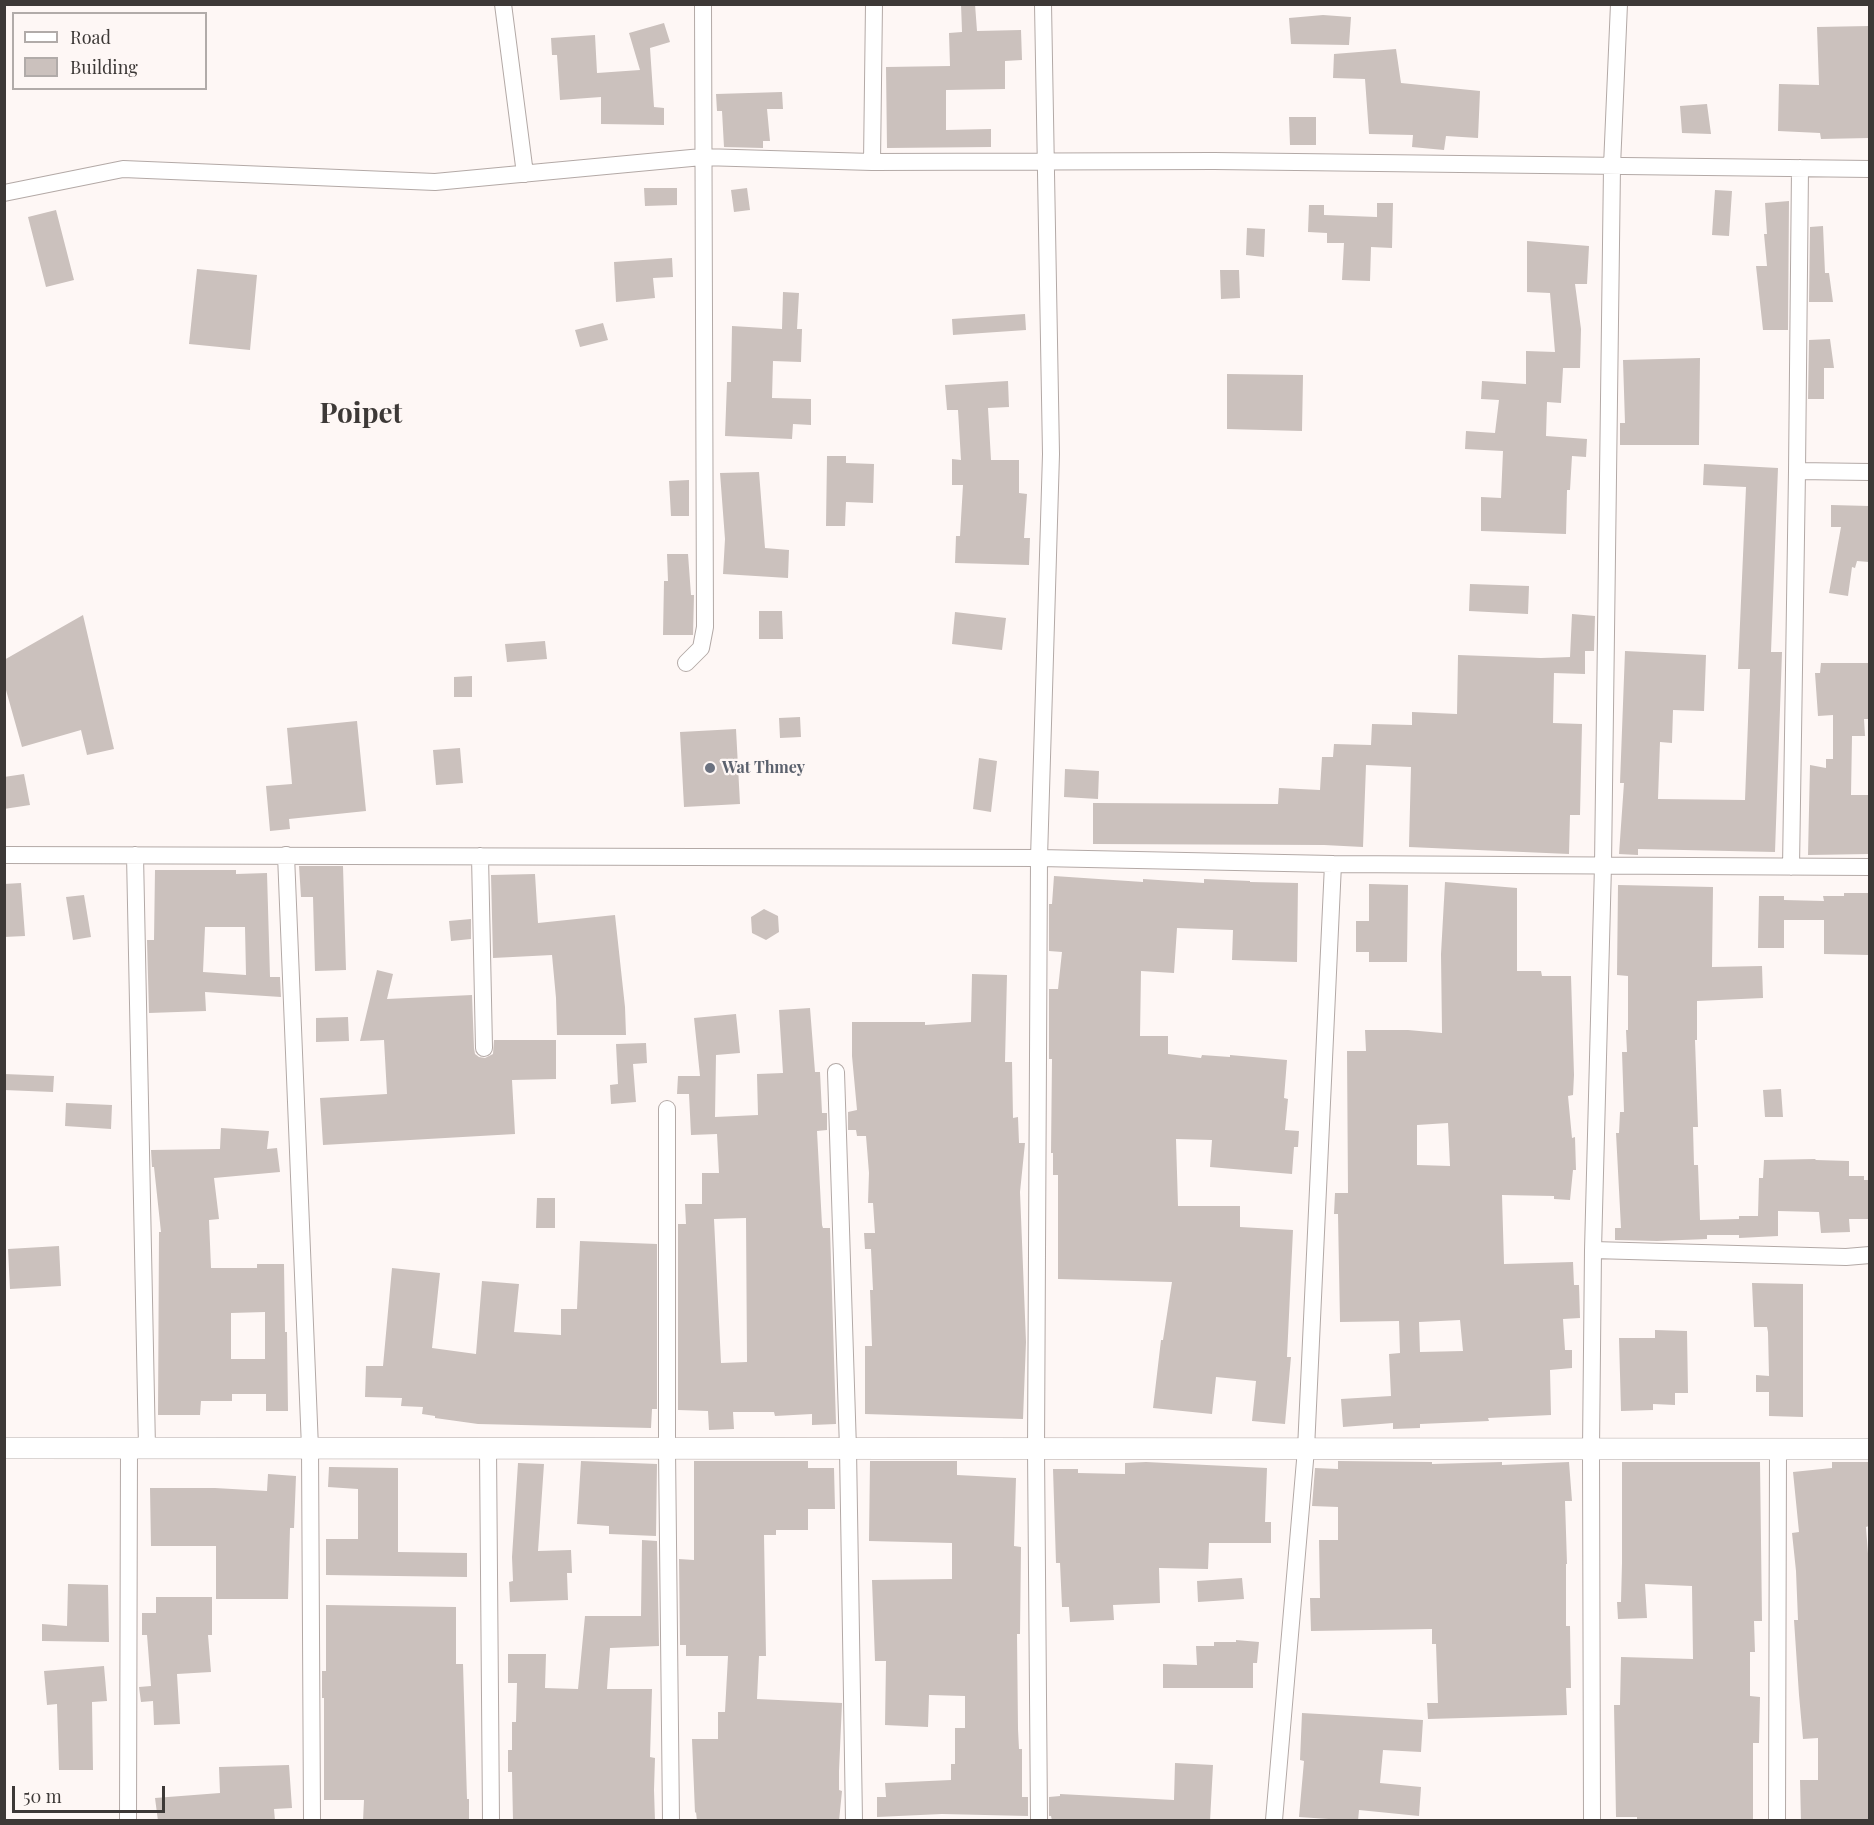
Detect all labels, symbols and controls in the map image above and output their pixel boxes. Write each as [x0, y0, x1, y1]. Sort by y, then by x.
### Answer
legend [12, 12, 207, 90]
text: Road [70, 25, 111, 49]
text: Building [70, 55, 138, 79]
district label: Poipet [320, 397, 402, 431]
place label: Wat Thmey [722, 758, 805, 778]
marker: Wat Thmey [703, 761, 717, 775]
scale bar [15, 1774, 168, 1812]
text: 50 m [23, 1784, 62, 1808]

